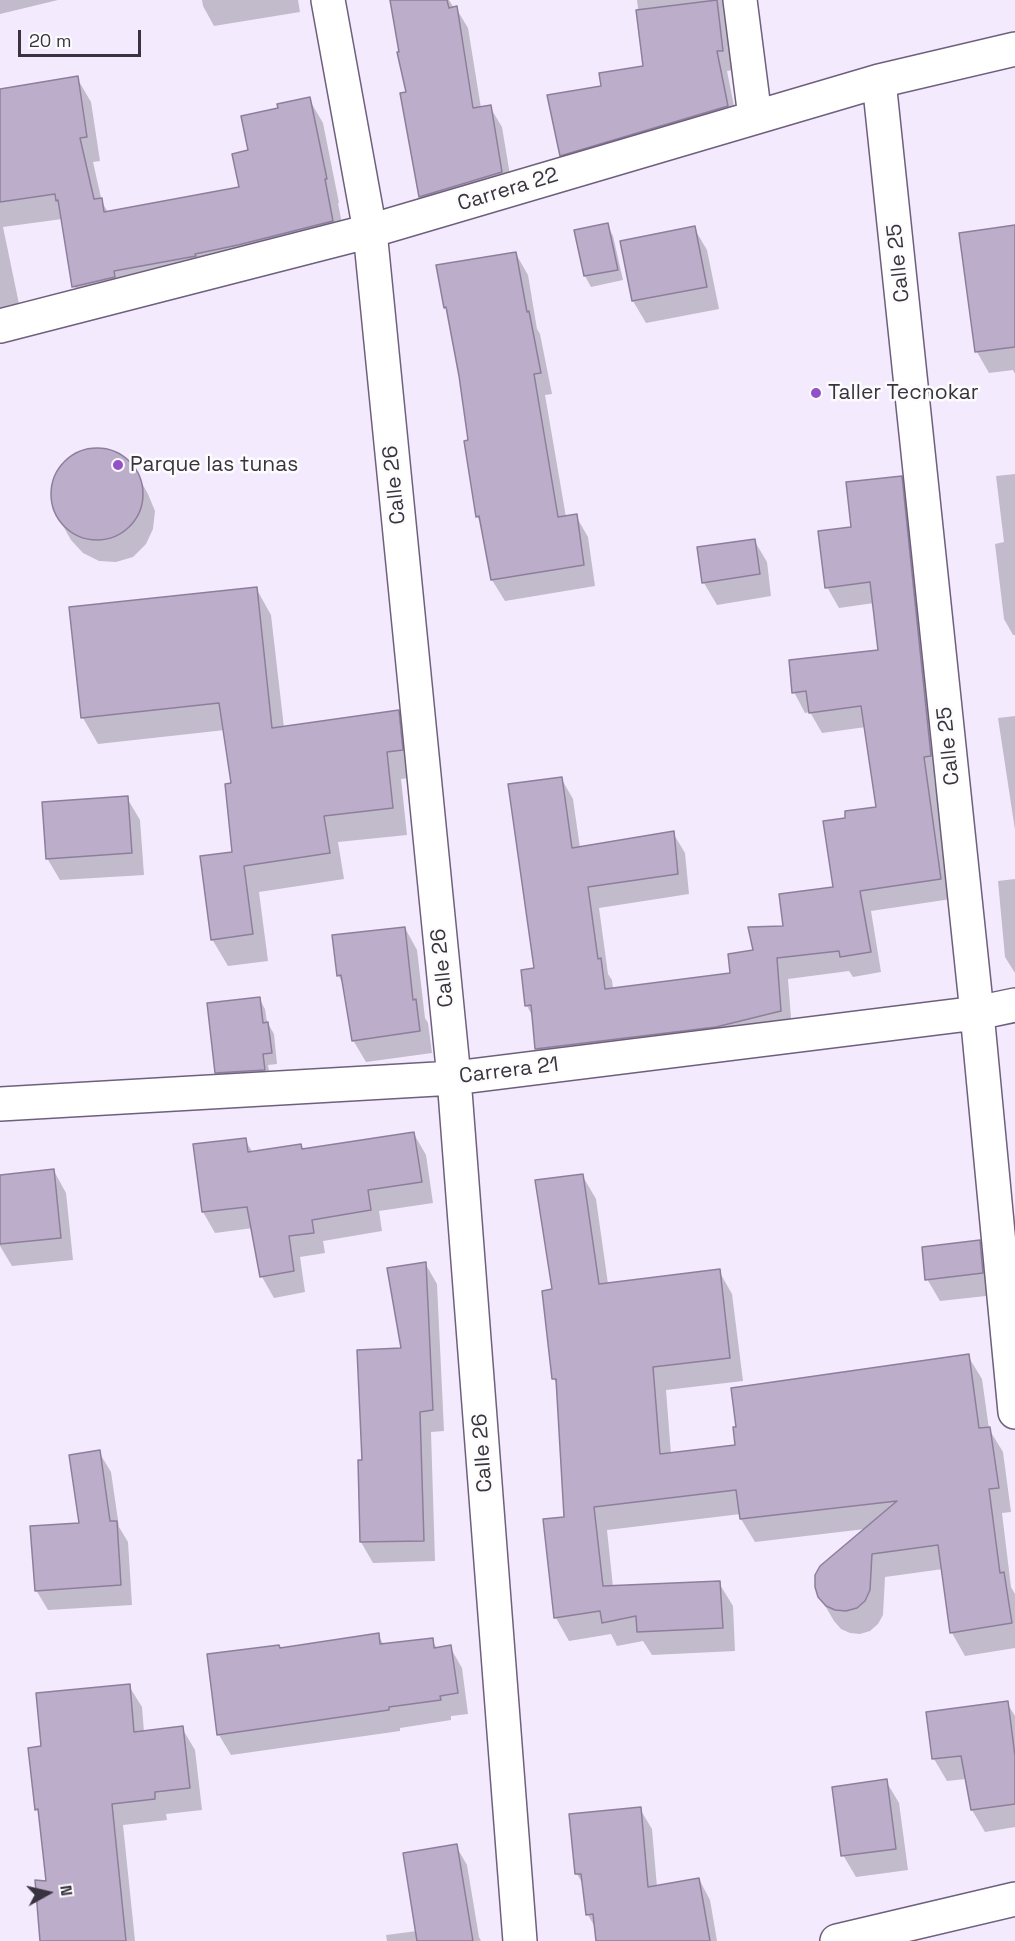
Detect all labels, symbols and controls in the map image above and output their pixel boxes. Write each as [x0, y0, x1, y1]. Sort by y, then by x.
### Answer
scale bar [21, 18, 144, 56]
text: 20 m [29, 29, 72, 52]
street label: Carrera 22 [455, 163, 561, 217]
street label: Calle 25 [882, 222, 916, 304]
place label: Taller Tecnokar [828, 380, 979, 406]
marker: Taller Tecnokar [809, 386, 823, 400]
street label: Calle 26 [378, 444, 412, 526]
place label: Parque las tunas [130, 452, 298, 478]
marker: Parque las tunas [111, 458, 125, 472]
street label: Calle 25 [932, 705, 966, 787]
street label: Calle 26 [426, 927, 460, 1009]
street label: Carrera 21 [458, 1052, 560, 1090]
street label: Calle 26 [468, 1413, 498, 1493]
north arrow [18, 1863, 78, 1923]
text: N [55, 1884, 77, 1897]

